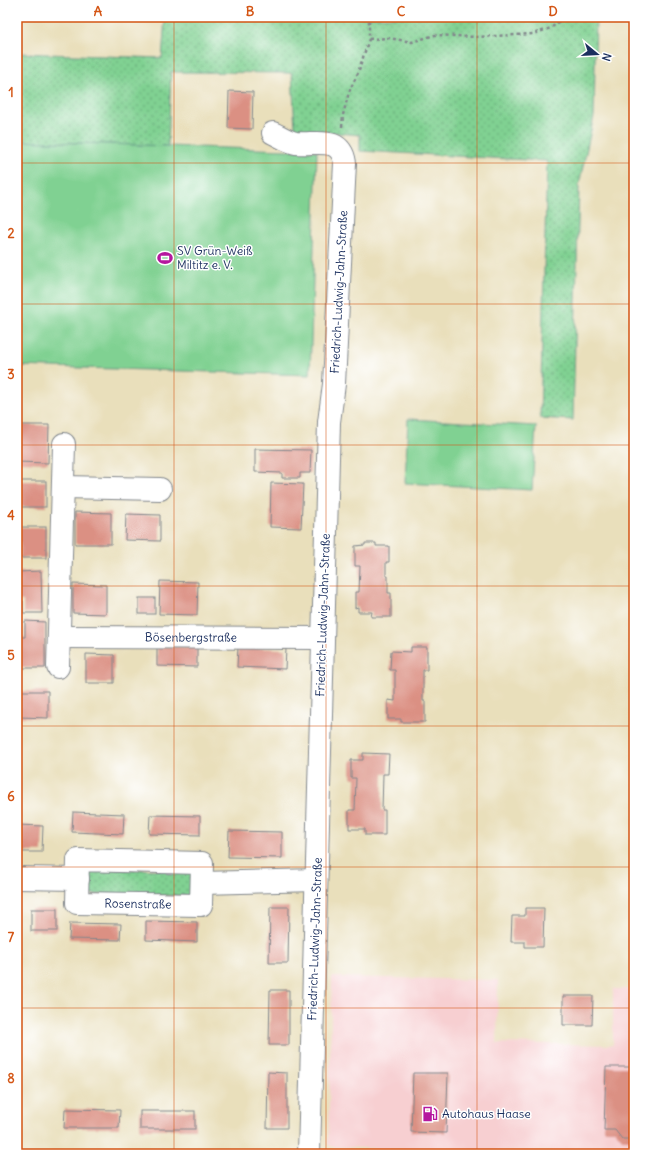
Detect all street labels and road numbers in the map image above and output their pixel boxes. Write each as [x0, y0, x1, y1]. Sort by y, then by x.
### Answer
street label: Friedrich-Ludwig-Jahn-Straße [327, 210, 350, 374]
street label: Friedrich-Ludwig-Jahn-Straße [312, 533, 333, 697]
street label: Bösenbergstraße [145, 629, 237, 645]
street label: Friedrich-Ludwig-Jahn-Straße [304, 857, 325, 1021]
street label: Rosenstraße [104, 895, 172, 912]

